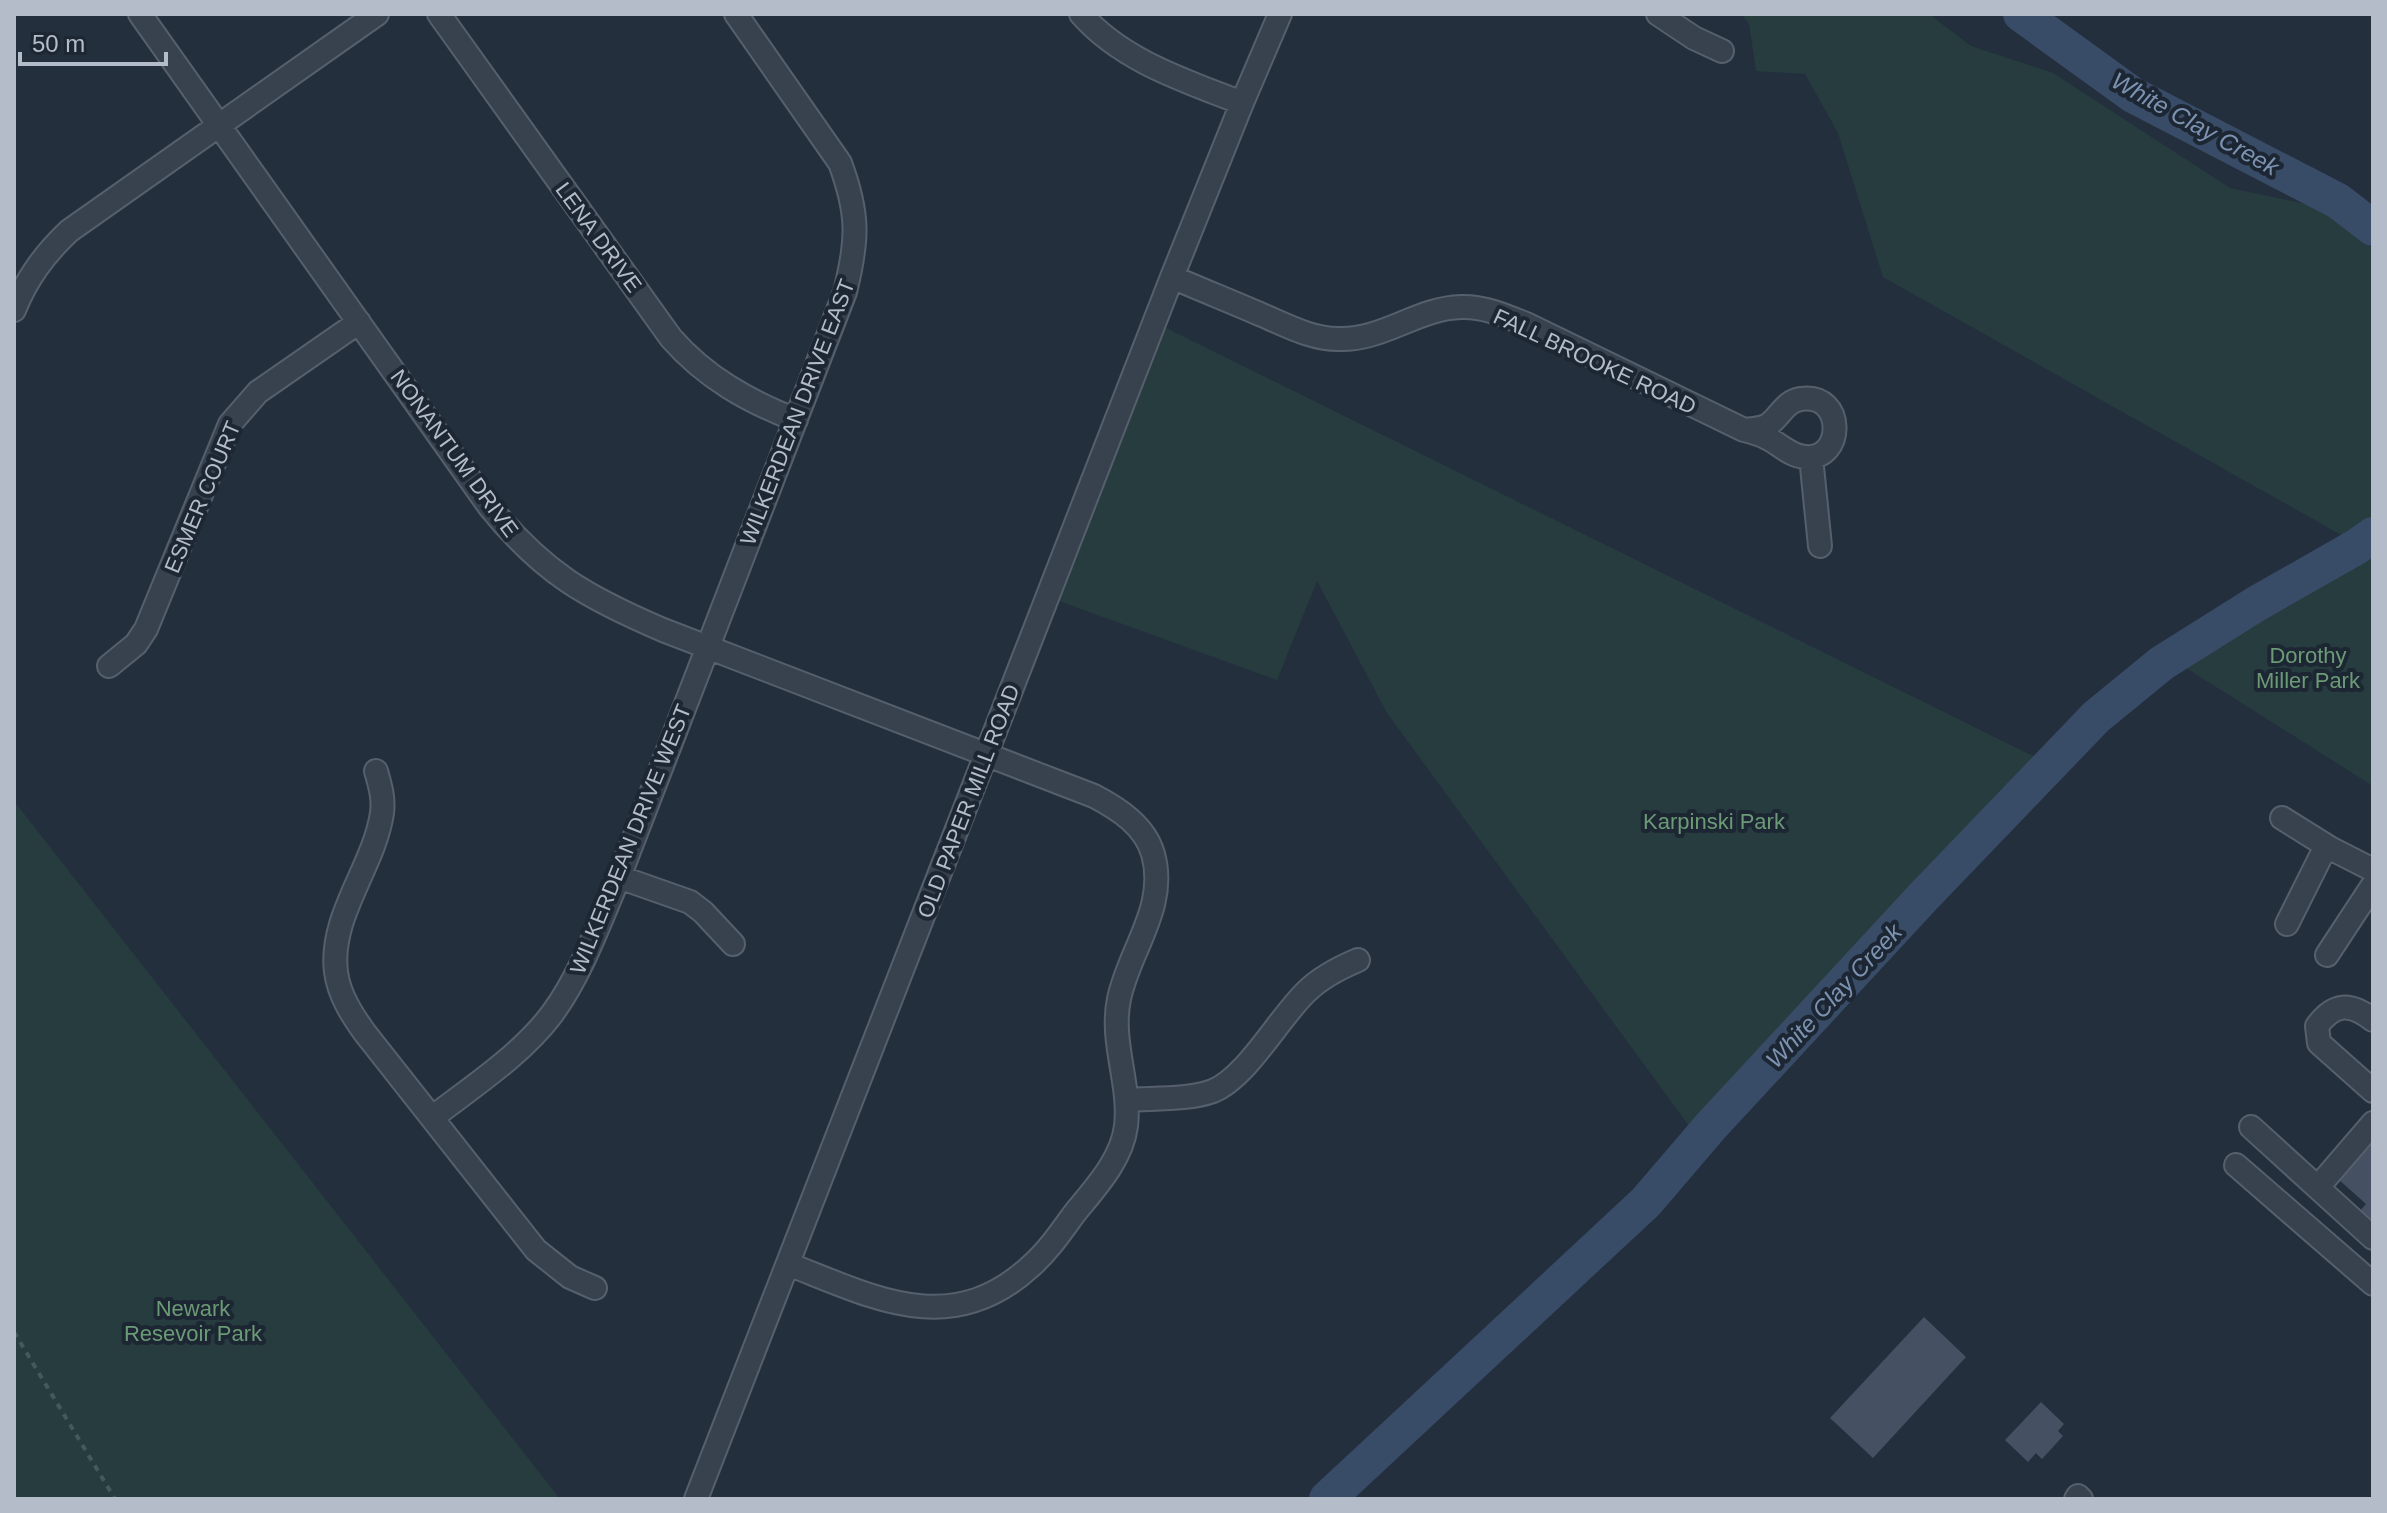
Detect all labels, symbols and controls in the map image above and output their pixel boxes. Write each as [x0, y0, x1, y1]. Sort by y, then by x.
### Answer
scale bar [20, 16, 166, 66]
text: 50 m [32, 30, 85, 57]
water label: White Clay Creek [2107, 66, 2285, 182]
street label: LENA DRIVE [550, 178, 647, 297]
street label: WILKERDEAN DRIVE EAST [735, 276, 860, 548]
street label: FALL BROOKE ROAD [1490, 304, 1700, 419]
street label: NONANTUM DRIVE [386, 365, 524, 542]
street label: ESMER COURT [159, 418, 246, 577]
park label: Dorothy Miller Park [2256, 643, 2361, 693]
street label: OLD PAPER MILL ROAD [912, 681, 1025, 922]
street label: WILKERDEAN DRIVE WEST [565, 701, 696, 978]
park label: Karpinski Park [1643, 809, 1786, 834]
water label: White Clay Creek [1760, 917, 1909, 1073]
park label: Newark Resevoir Park [124, 1296, 263, 1346]

